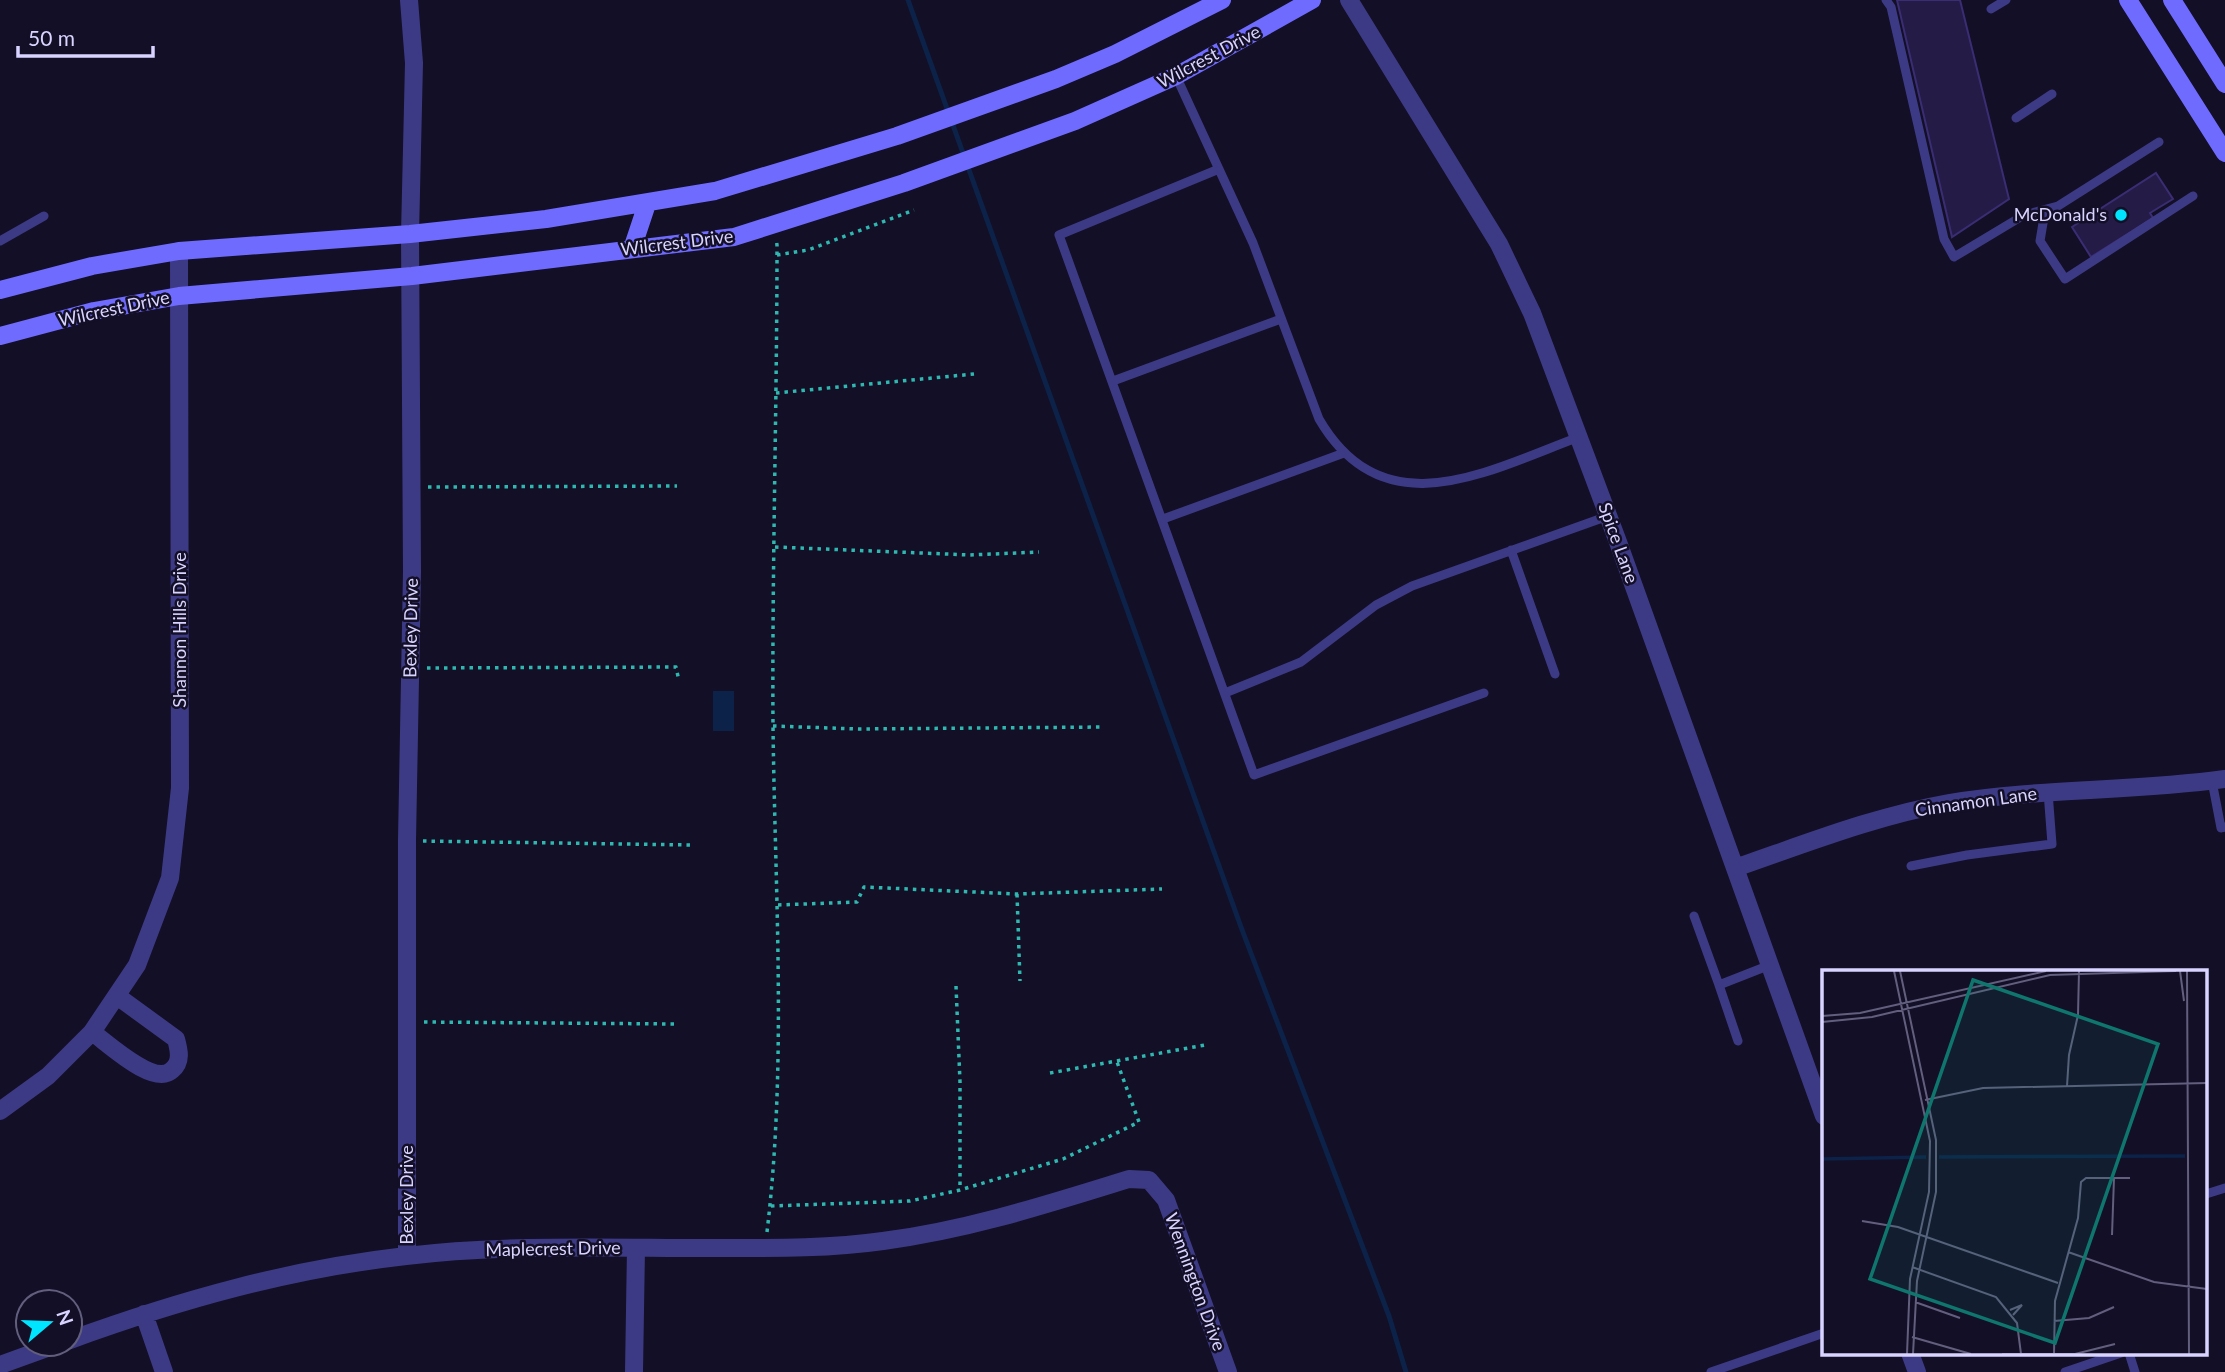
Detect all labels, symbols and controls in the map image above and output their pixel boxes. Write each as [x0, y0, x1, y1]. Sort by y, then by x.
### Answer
scale bar [18, 14, 152, 58]
street label: Wilcrest Drive [1153, 20, 1264, 92]
text: 50 m [28, 25, 75, 50]
place label: McDonald's [2014, 203, 2107, 225]
marker: McDonald's [2113, 207, 2129, 223]
street label: Wilcrest Drive [619, 224, 734, 260]
street label: Wilcrest Drive [56, 285, 171, 331]
street label: Spice Lane [1594, 499, 1644, 586]
street label: Shannon Hills Drive [168, 552, 190, 708]
street label: Bexley Drive [398, 578, 422, 678]
street label: Cinnamon Lane [1914, 782, 2038, 820]
inset map [1822, 970, 2208, 1354]
street label: Bexley Drive [395, 1145, 417, 1245]
street label: Wennington Drive [1161, 1210, 1231, 1354]
street label: Maplecrest Drive [485, 1236, 621, 1260]
north arrow [14, 1288, 84, 1358]
text: N [52, 1307, 79, 1328]

